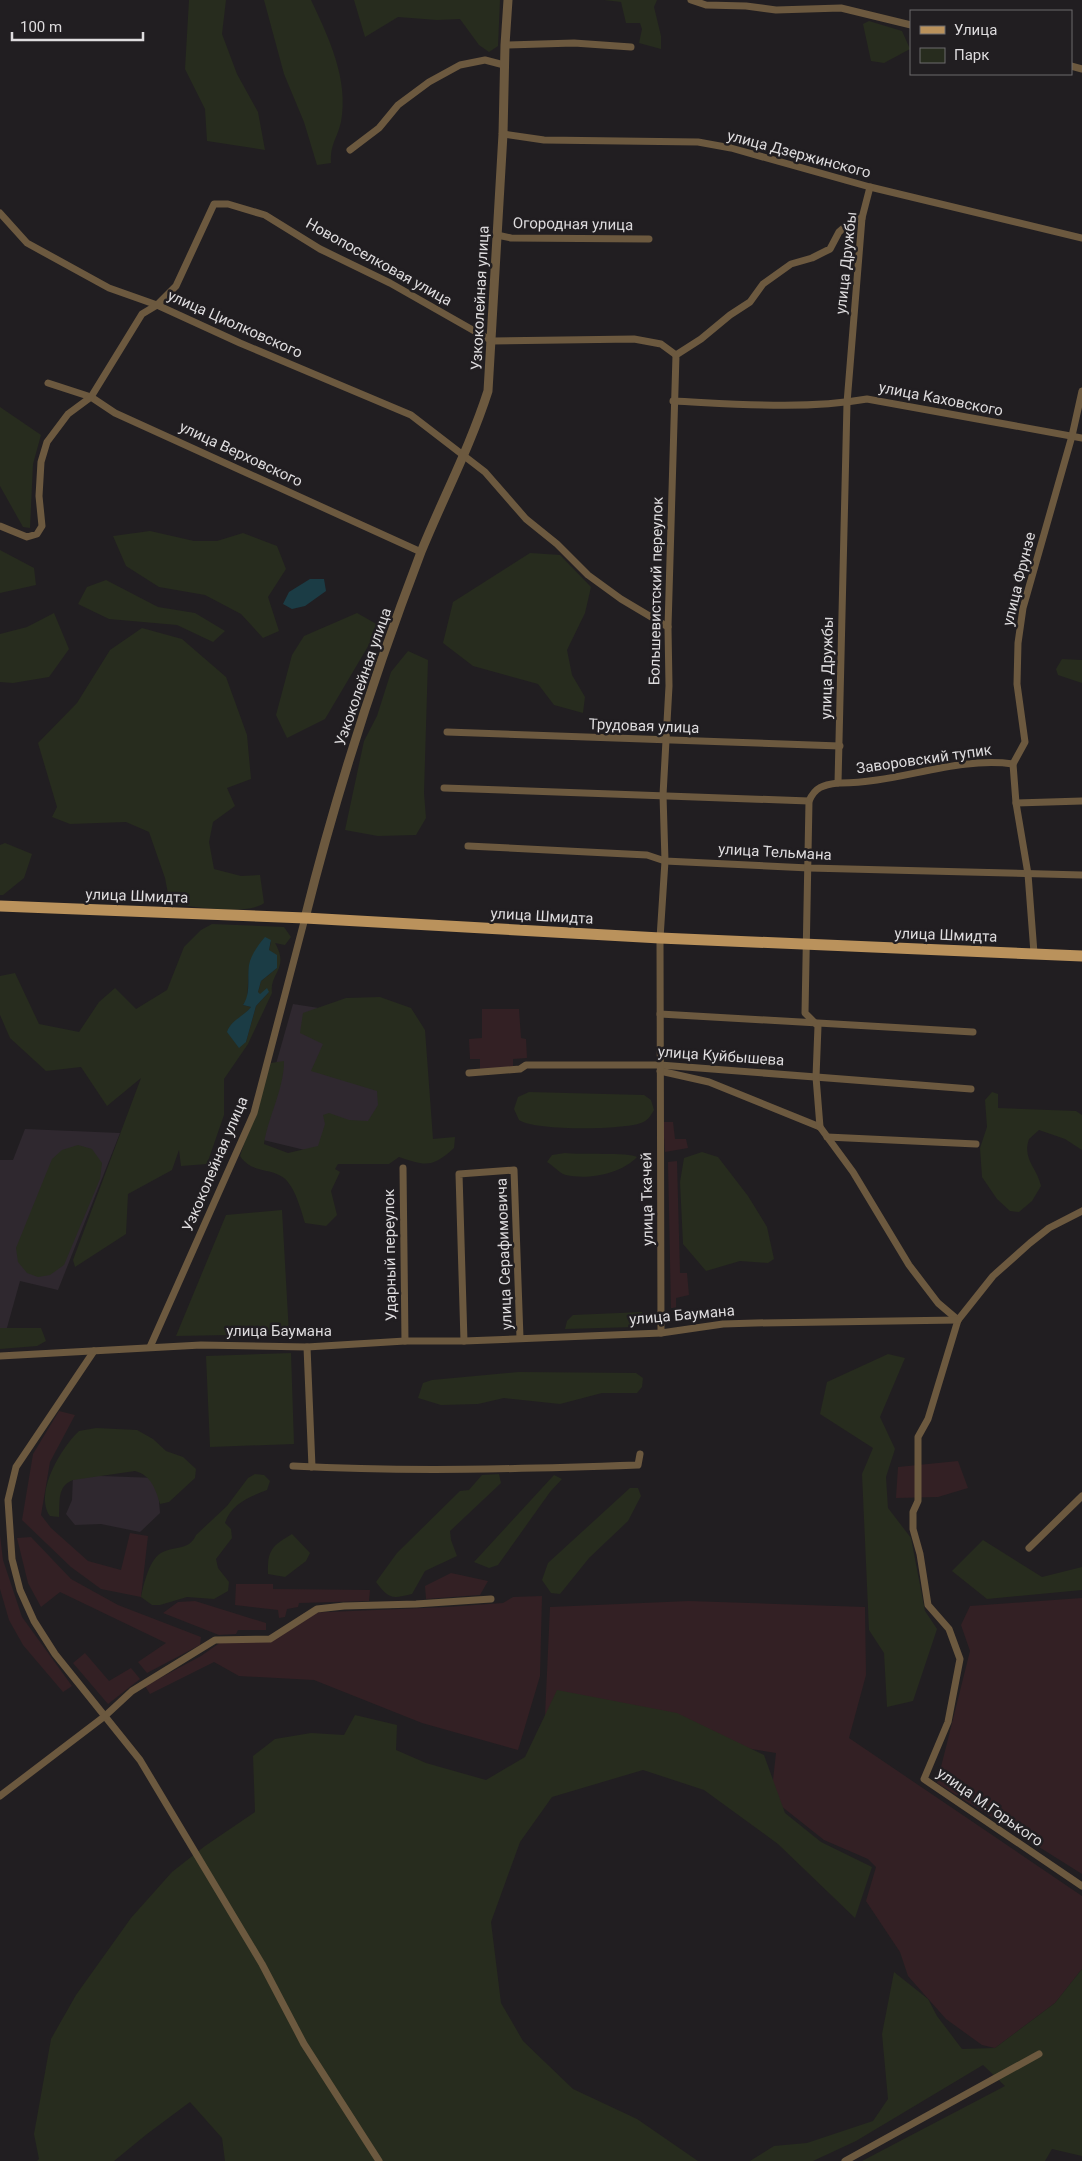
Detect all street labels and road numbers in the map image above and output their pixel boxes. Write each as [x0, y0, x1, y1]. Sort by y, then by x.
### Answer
street label: улица Дзержинского [725, 126, 873, 182]
street label: улица Дружбы [832, 211, 860, 315]
street label: Новопоселковая улица [303, 214, 455, 310]
street label: Огородная улица [513, 214, 633, 234]
street label: Узкоколейная улица [467, 225, 493, 371]
street label: улица Циолковского [165, 286, 305, 362]
street label: улица Каховского [877, 378, 1005, 420]
street label: улица Верховского [176, 418, 306, 490]
street label: Большевистский переулок [645, 497, 667, 685]
street label: улица Фрунзе [999, 530, 1039, 628]
street label: Узкоколейная улица [331, 606, 395, 748]
street label: улица Дружбы [817, 616, 837, 720]
street label: Трудовая улица [588, 715, 700, 737]
street label: Заворовский тупик [855, 741, 993, 777]
street label: улица Тельмана [718, 840, 832, 864]
street label: улица Шмидта [85, 885, 189, 907]
street label: улица Шмидта [490, 904, 594, 928]
street label: улица Шмидта [894, 924, 998, 946]
street label: улица Куйбышева [657, 1043, 785, 1069]
street label: Узкоколейная улица [178, 1094, 252, 1234]
street label: улица Ткачей [637, 1152, 657, 1246]
street label: улица Серафимовича [492, 1178, 516, 1330]
street label: Ударный переулок [380, 1189, 400, 1321]
street label: улица Баумана [629, 1301, 735, 1329]
street label: улица Баумана [226, 1322, 332, 1340]
street label: улица М.Горького [934, 1764, 1046, 1850]

